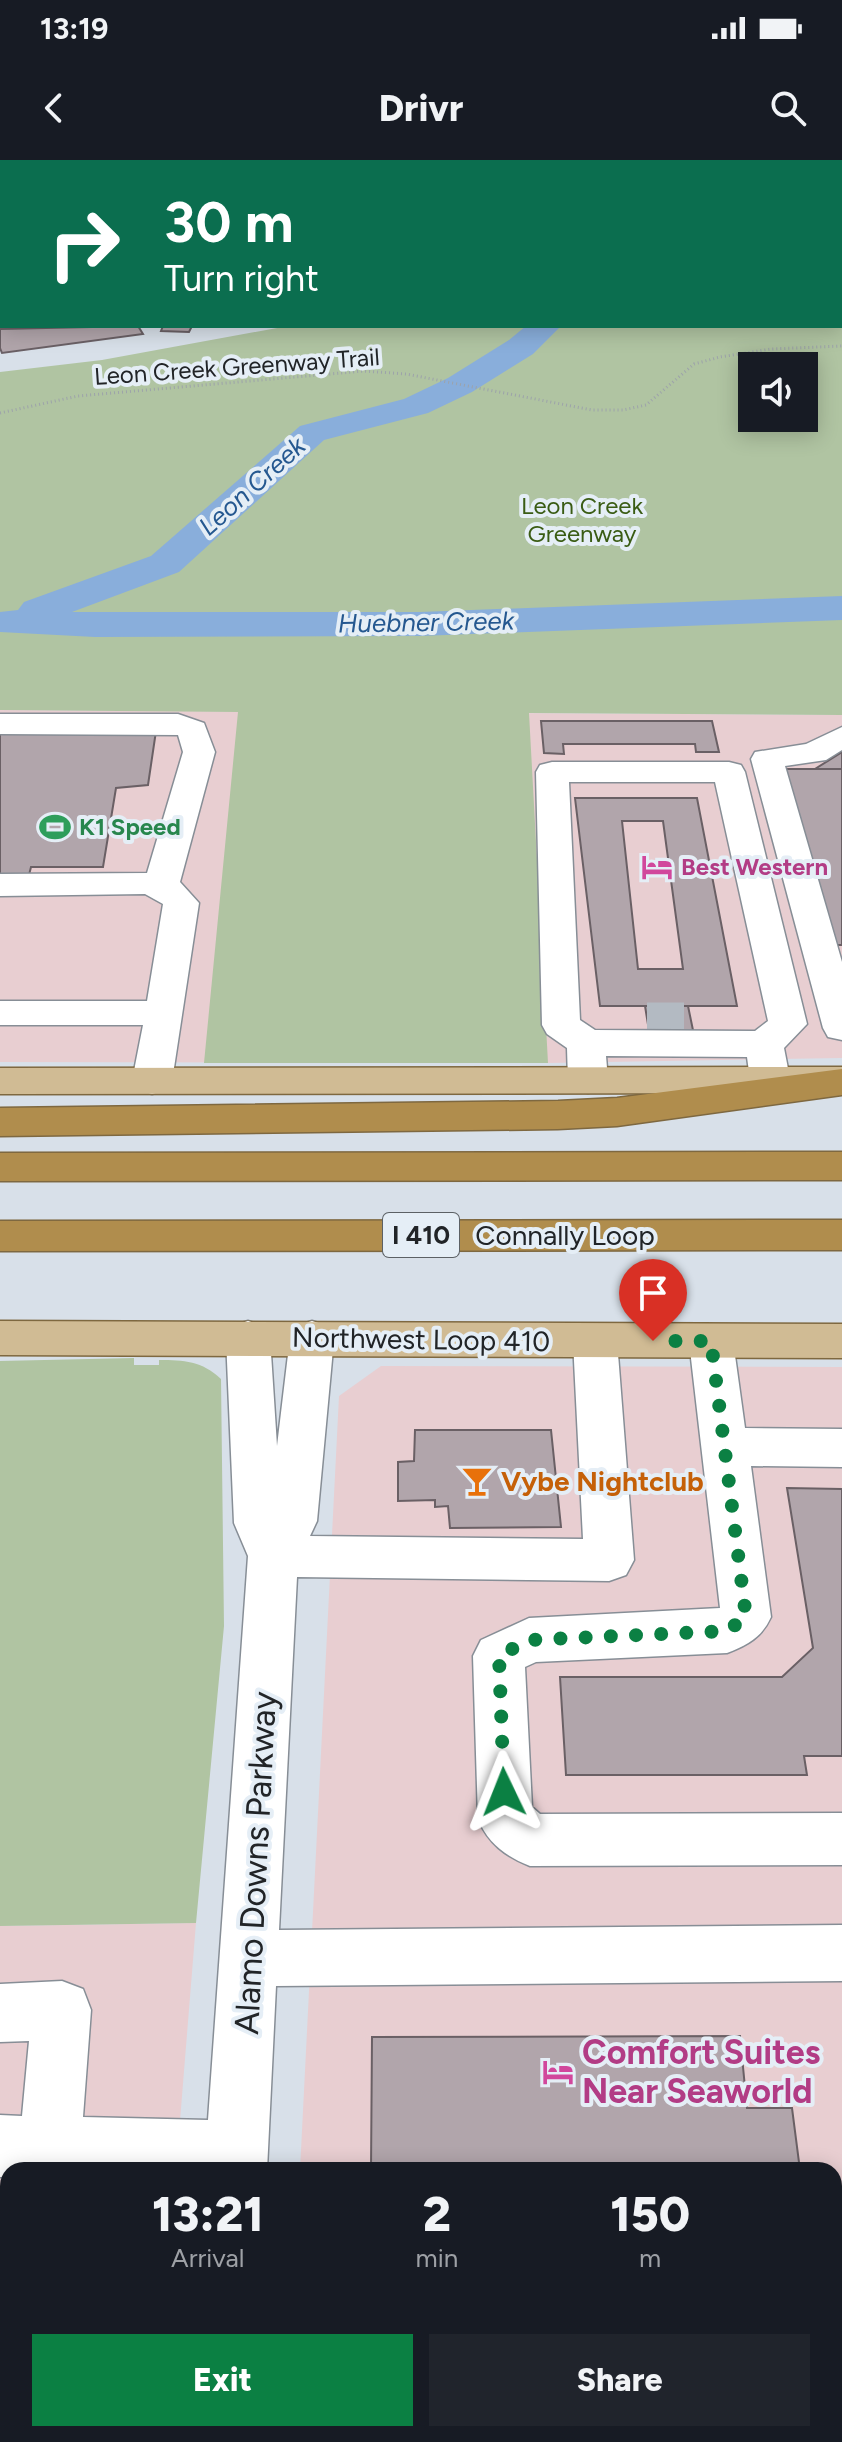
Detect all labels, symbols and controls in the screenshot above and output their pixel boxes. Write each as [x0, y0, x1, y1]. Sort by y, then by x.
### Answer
text: 13:19 [40, 10, 108, 47]
icon: back [32, 86, 76, 130]
icon: search [766, 86, 810, 130]
text: Drivr [379, 87, 463, 130]
text: 30 m [164, 189, 294, 256]
icon: right [32, 192, 136, 296]
text: Turn right [164, 257, 319, 300]
street label: Leon Creek Greenway Trail [93, 342, 381, 391]
map controls [738, 352, 818, 432]
button: sound [738, 352, 818, 432]
water label: Leon Creek [192, 429, 313, 542]
park label: Leon Creek Greenway [521, 491, 643, 548]
water label: Huebner Creek [338, 604, 516, 640]
sports icon: K1 Speed [38, 810, 72, 844]
place label: K1 Speed [79, 812, 181, 841]
hotel icon: Best Western [640, 850, 674, 884]
place label: Best Western [681, 852, 828, 881]
road number: I 410 [383, 1213, 459, 1257]
street label: Connally Loop [475, 1218, 655, 1252]
pin [619, 1259, 687, 1341]
icon: arrive [631, 1271, 675, 1315]
street label: Northwest Loop 410 [292, 1320, 550, 1358]
bar icon: Vybe Nightclub [460, 1464, 494, 1498]
place label: Vybe Nightclub [501, 1464, 704, 1498]
street label: Alamo Downs Parkway [226, 1690, 285, 2036]
position arrow [462, 1750, 546, 1834]
place label: Comfort Suites Near Seaworld [582, 2032, 820, 2112]
hotel icon: Comfort Suites Near Seaworld [541, 2055, 575, 2089]
text: 13:21 [152, 2185, 264, 2243]
text: 2 [423, 2185, 451, 2243]
text: 150 [610, 2185, 690, 2243]
text: Arrival [171, 2242, 245, 2274]
text: min [416, 2242, 458, 2274]
text: m [639, 2242, 661, 2274]
button: Exit [32, 2334, 413, 2426]
button: Share [429, 2334, 810, 2426]

